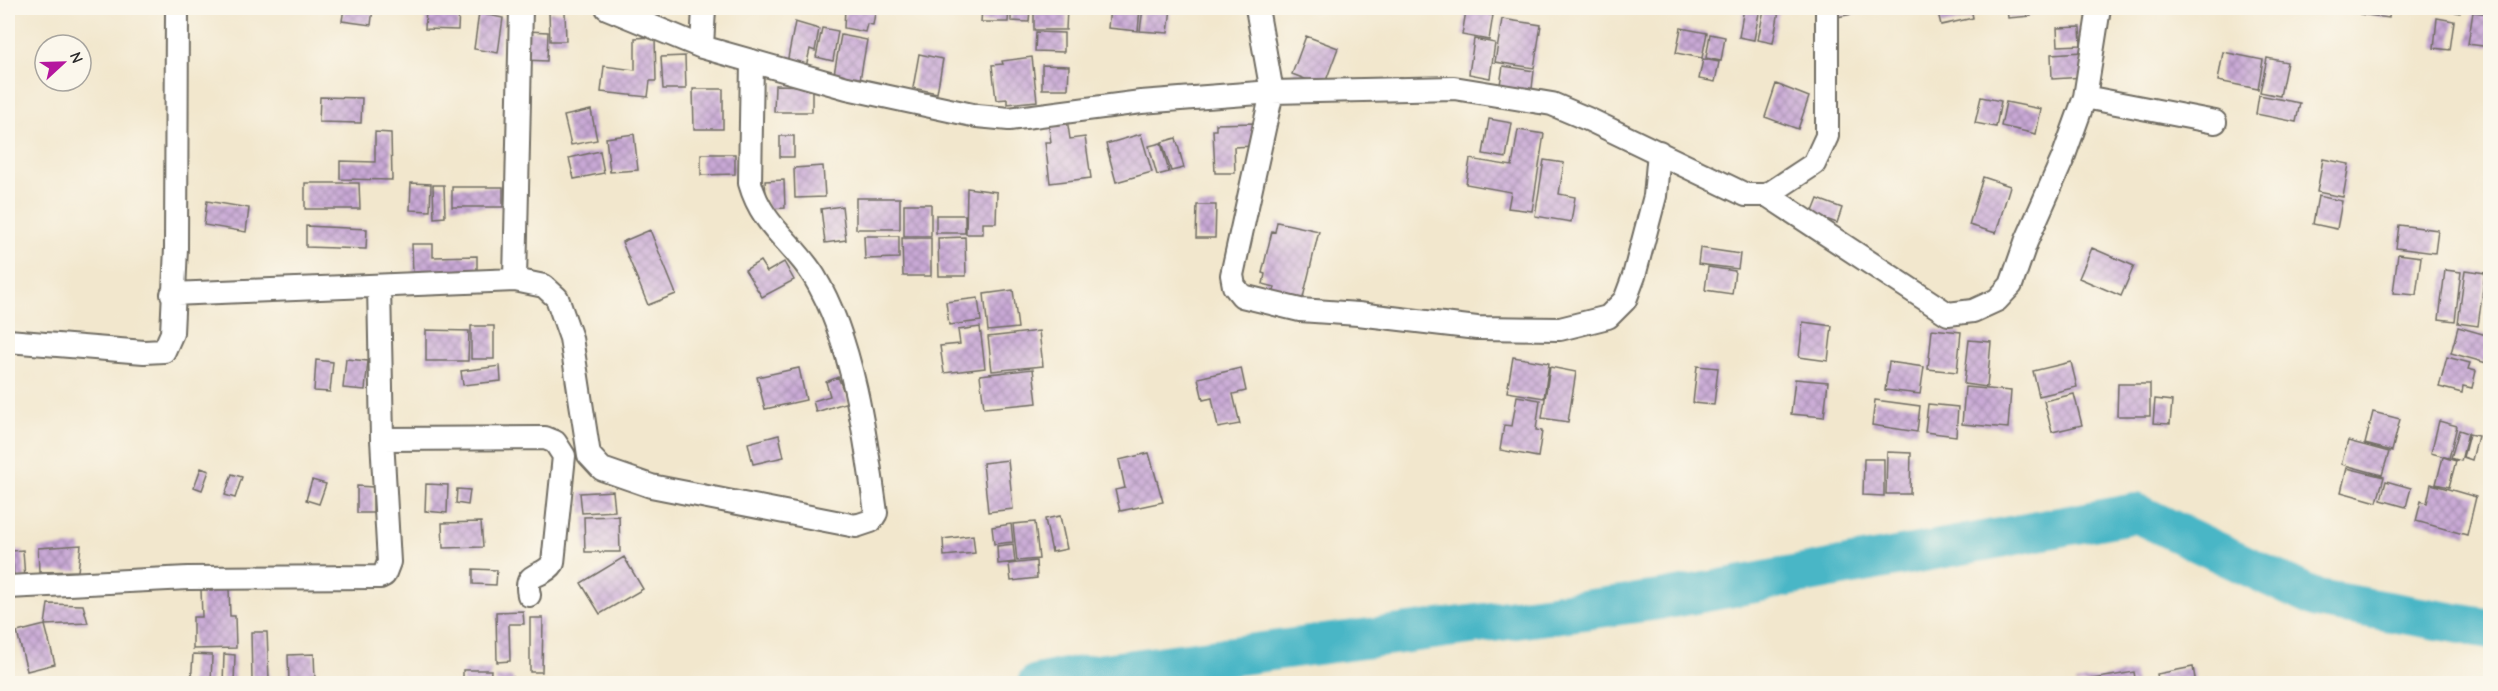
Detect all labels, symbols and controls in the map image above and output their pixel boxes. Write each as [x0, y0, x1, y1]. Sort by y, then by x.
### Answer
north arrow [33, 33, 93, 93]
text: N [66, 50, 86, 66]

